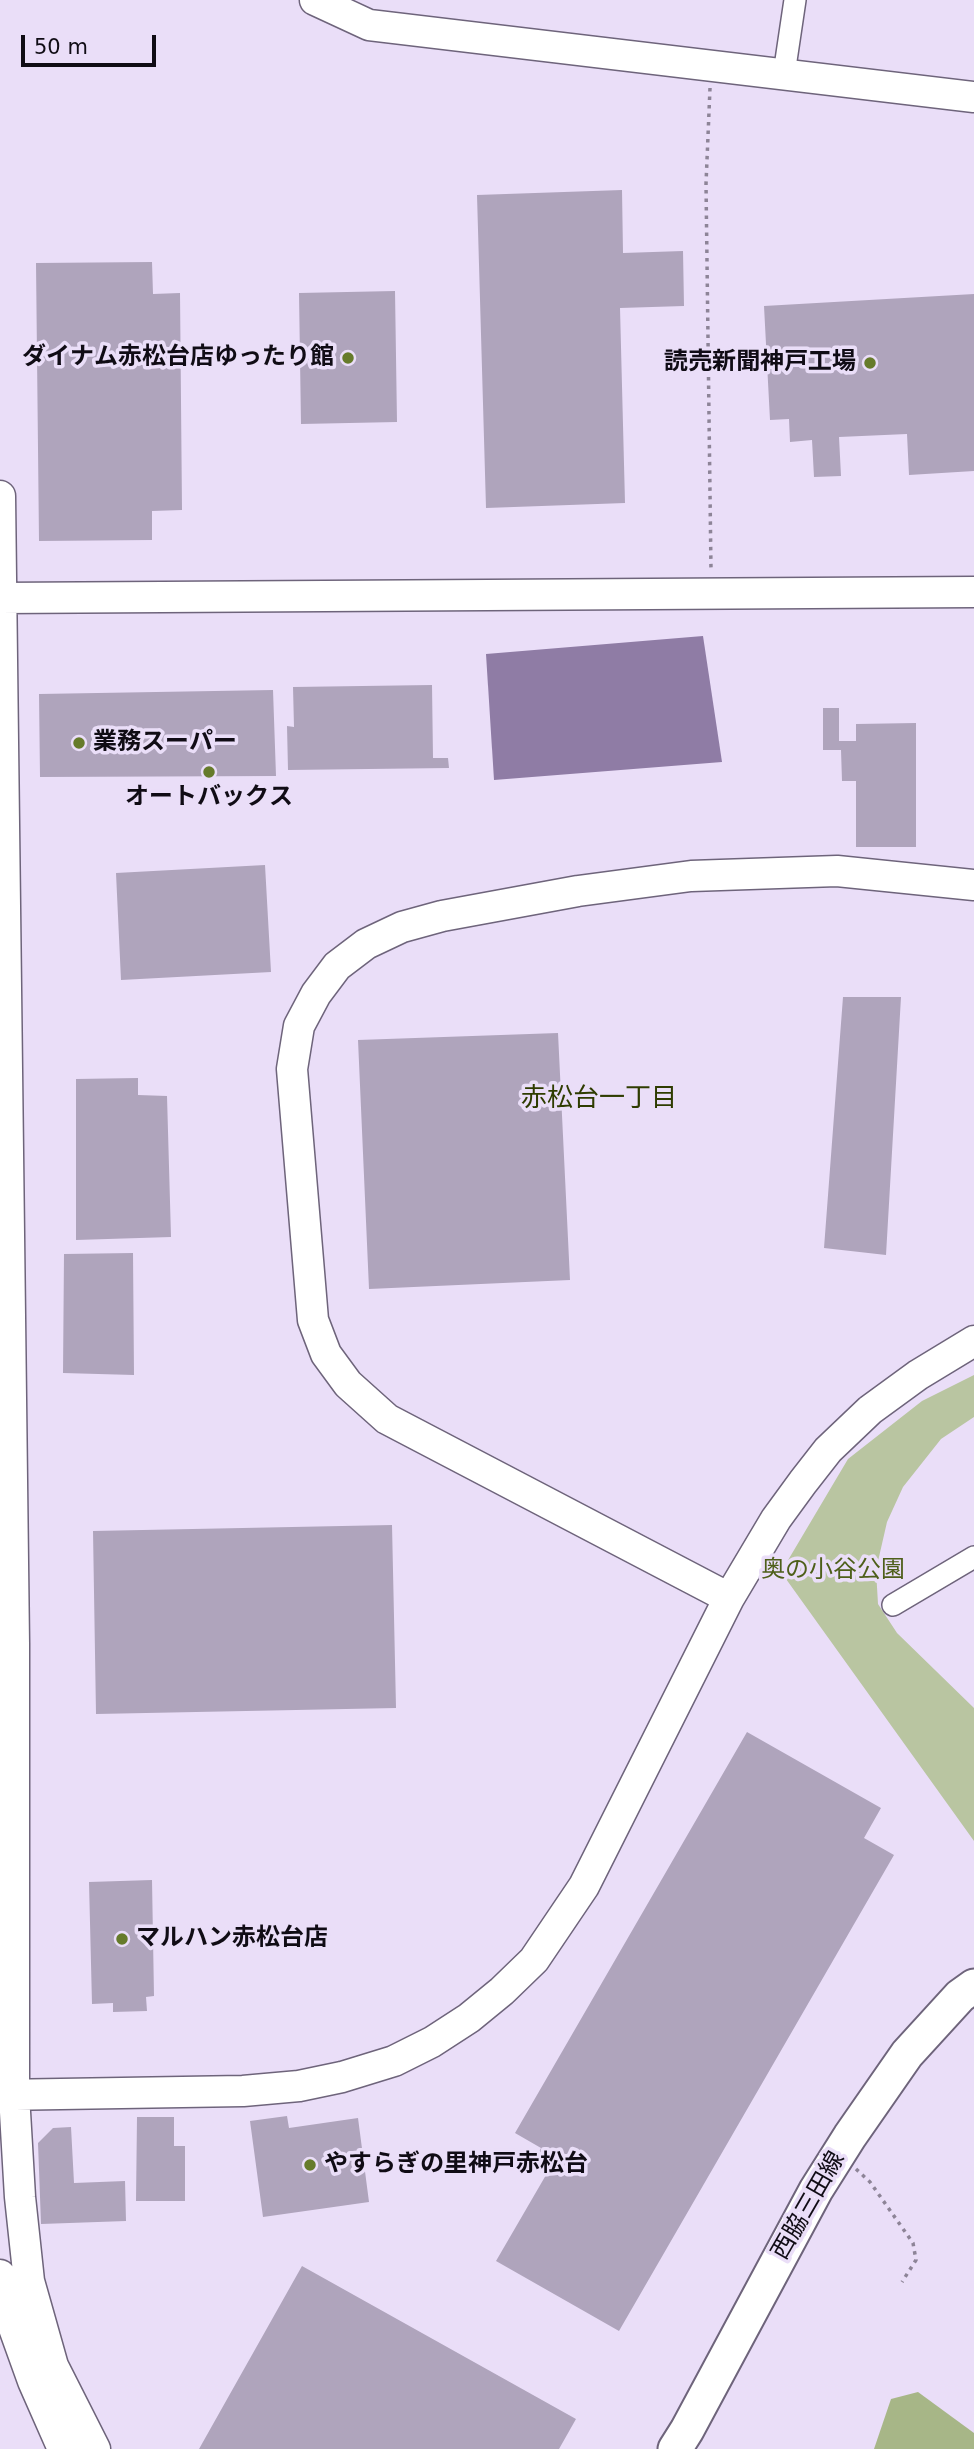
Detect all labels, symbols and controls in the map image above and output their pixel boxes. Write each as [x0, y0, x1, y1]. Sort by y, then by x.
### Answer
scale bar [24, 21, 159, 65]
text: 50 m [34, 35, 88, 59]
place label: ダイナム赤松台店ゆったり館 [22, 344, 334, 372]
place label: 読売新聞神戸工場 [664, 349, 856, 377]
marker: ダイナム赤松台店ゆったり館 [340, 350, 356, 366]
marker: 読売新聞神戸工場 [862, 355, 878, 371]
place label: 業務スーパー [93, 729, 237, 757]
marker: 業務スーパー [71, 735, 87, 751]
marker: オートバックス [201, 764, 217, 780]
place label: オートバックス [125, 784, 293, 812]
district label: 赤松台一丁目 [521, 1083, 677, 1115]
park label: 奥の小谷公園 [761, 1557, 905, 1585]
place label: マルハン赤松台店 [136, 1925, 328, 1953]
marker: マルハン赤松台店 [114, 1931, 130, 1947]
street label: 西脇三田線 [767, 2147, 851, 2265]
place label: やすらぎの里神戸赤松台 [324, 2151, 588, 2179]
marker: やすらぎの里神戸赤松台 [302, 2157, 318, 2173]

